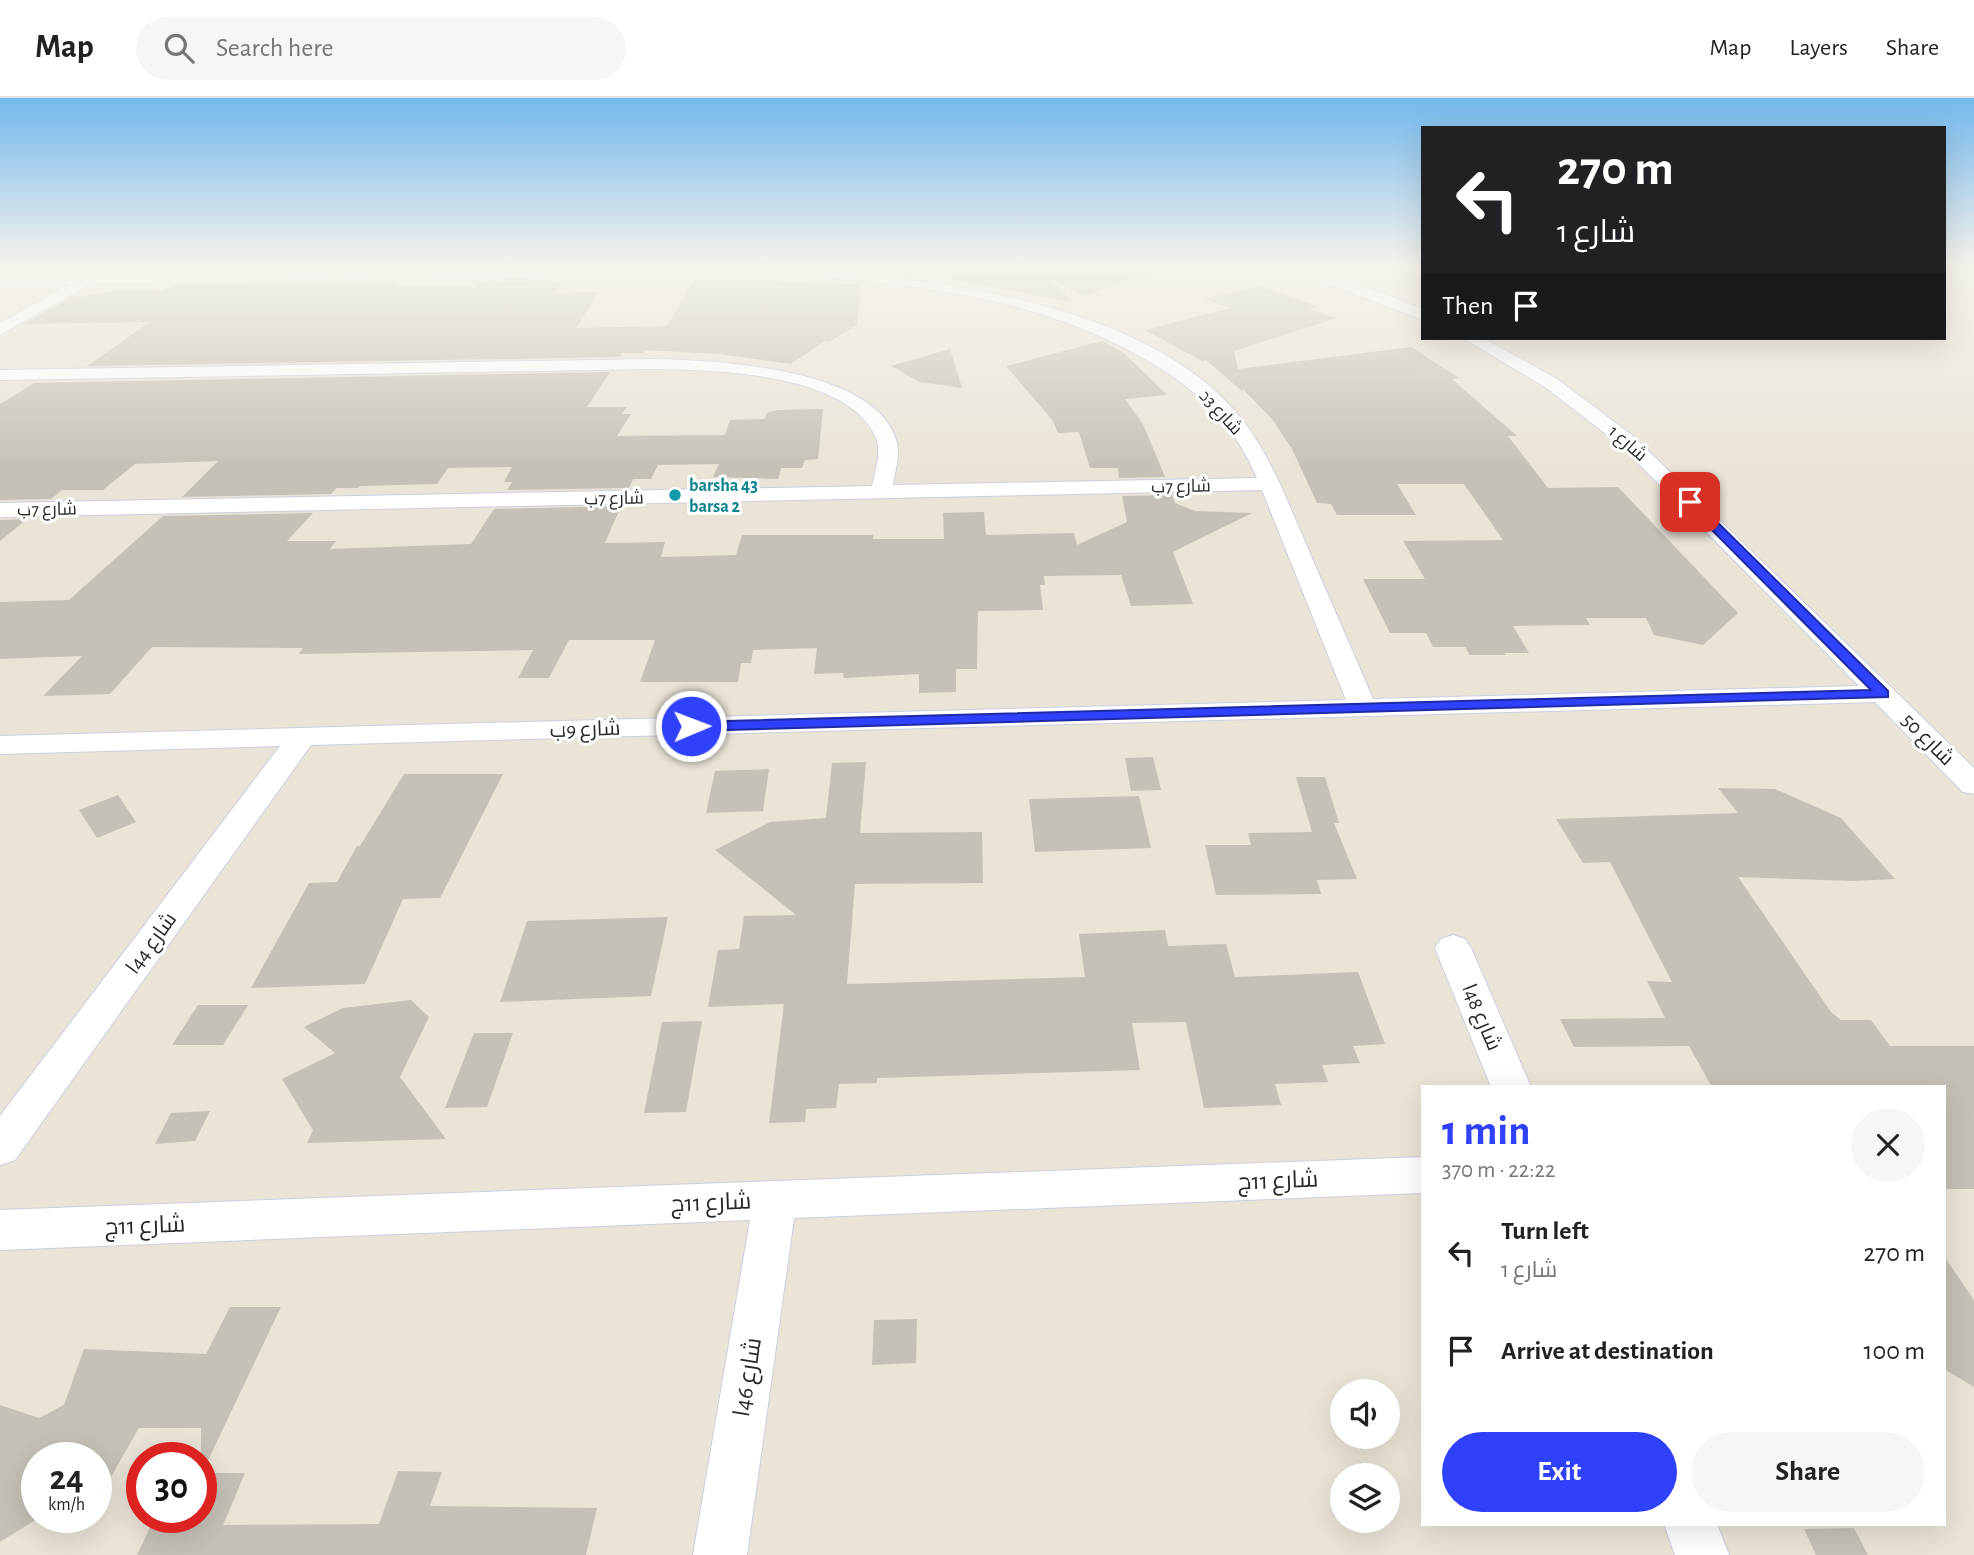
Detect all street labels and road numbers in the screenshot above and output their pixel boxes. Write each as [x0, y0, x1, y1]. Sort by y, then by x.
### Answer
street label: شارع 3د [1194, 386, 1246, 440]
street label: شارع 1 [1604, 422, 1651, 467]
street label: شارع 7ب [1151, 476, 1211, 499]
street label: شارع 7ب [584, 488, 644, 511]
street label: شارع 7ب [17, 499, 77, 522]
street label: شارع 50 [1895, 709, 1958, 772]
street label: شارع 9ب [549, 718, 621, 744]
street label: شارع 44ا [122, 909, 183, 980]
street label: شارع 48ا [1455, 981, 1505, 1055]
street label: شارع 11ج [1237, 1167, 1319, 1197]
street label: شارع 11ج [670, 1189, 752, 1219]
street label: شارع 11ج [104, 1212, 186, 1242]
street label: شارع 46ا [729, 1336, 769, 1419]

